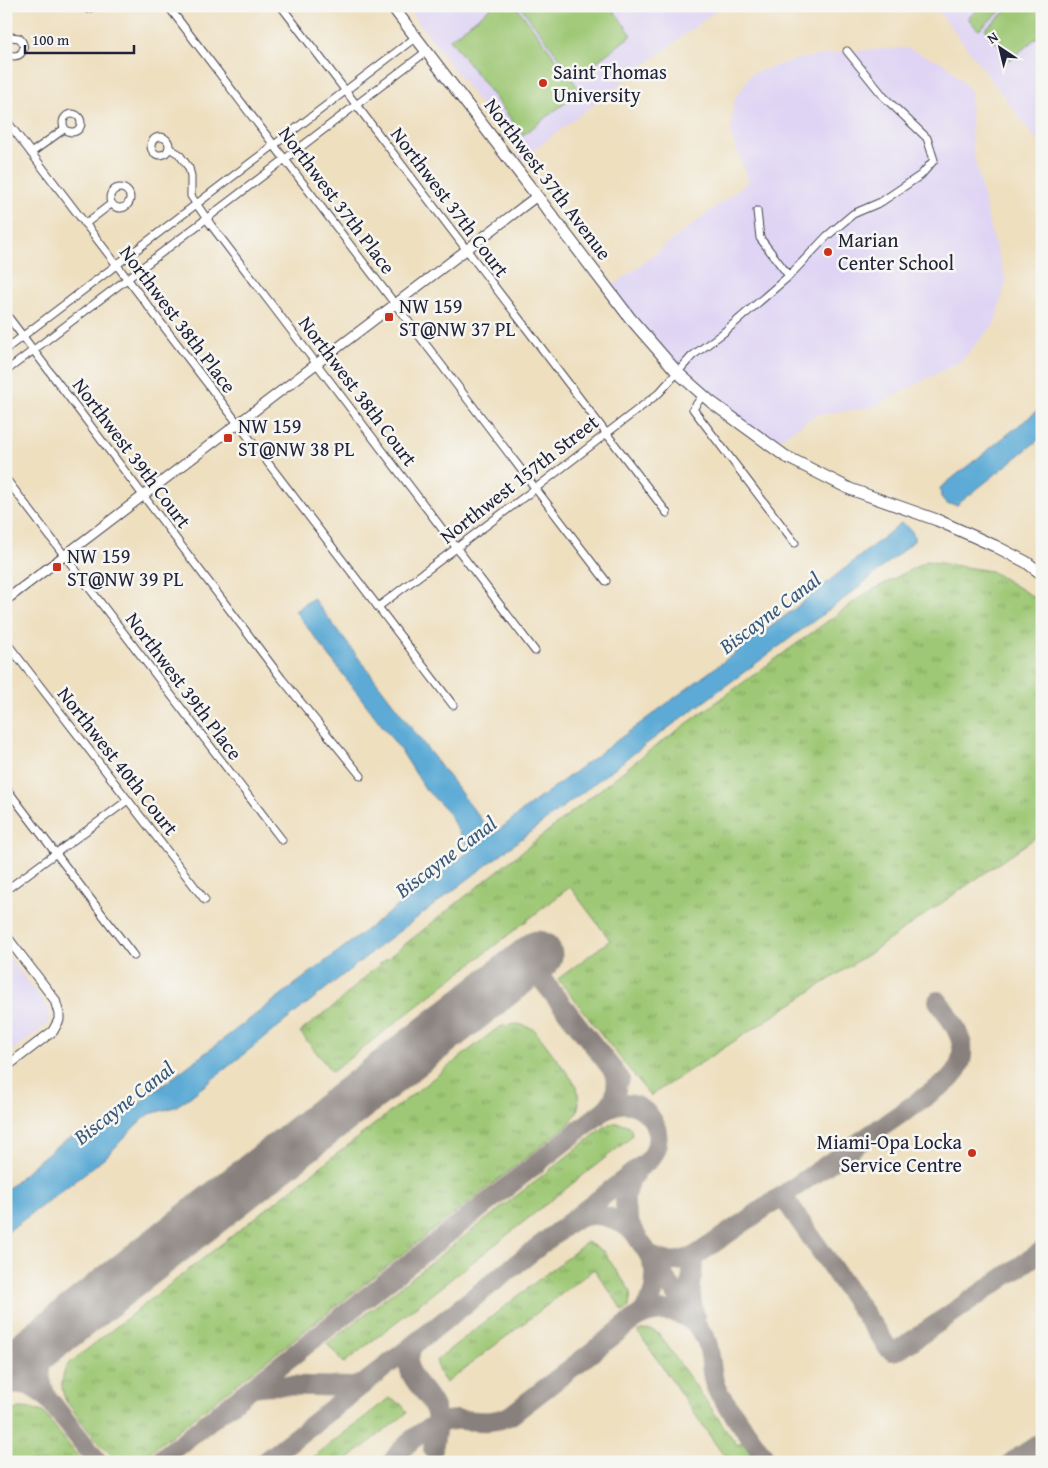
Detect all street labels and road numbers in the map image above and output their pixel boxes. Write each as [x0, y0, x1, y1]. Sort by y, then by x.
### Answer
street label: Northwest 37th Avenue [478, 92, 619, 266]
street label: Northwest 37th Place [272, 120, 403, 280]
street label: Northwest 37th Court [384, 120, 517, 283]
street label: Northwest 38th Place [113, 239, 244, 399]
street label: Northwest 38th Court [292, 309, 425, 472]
street label: Northwest 39th Court [66, 371, 199, 534]
street label: Northwest 157th Street [433, 407, 604, 550]
street label: Northwest 39th Place [119, 606, 250, 766]
street label: Northwest 40th Court [51, 680, 186, 841]

